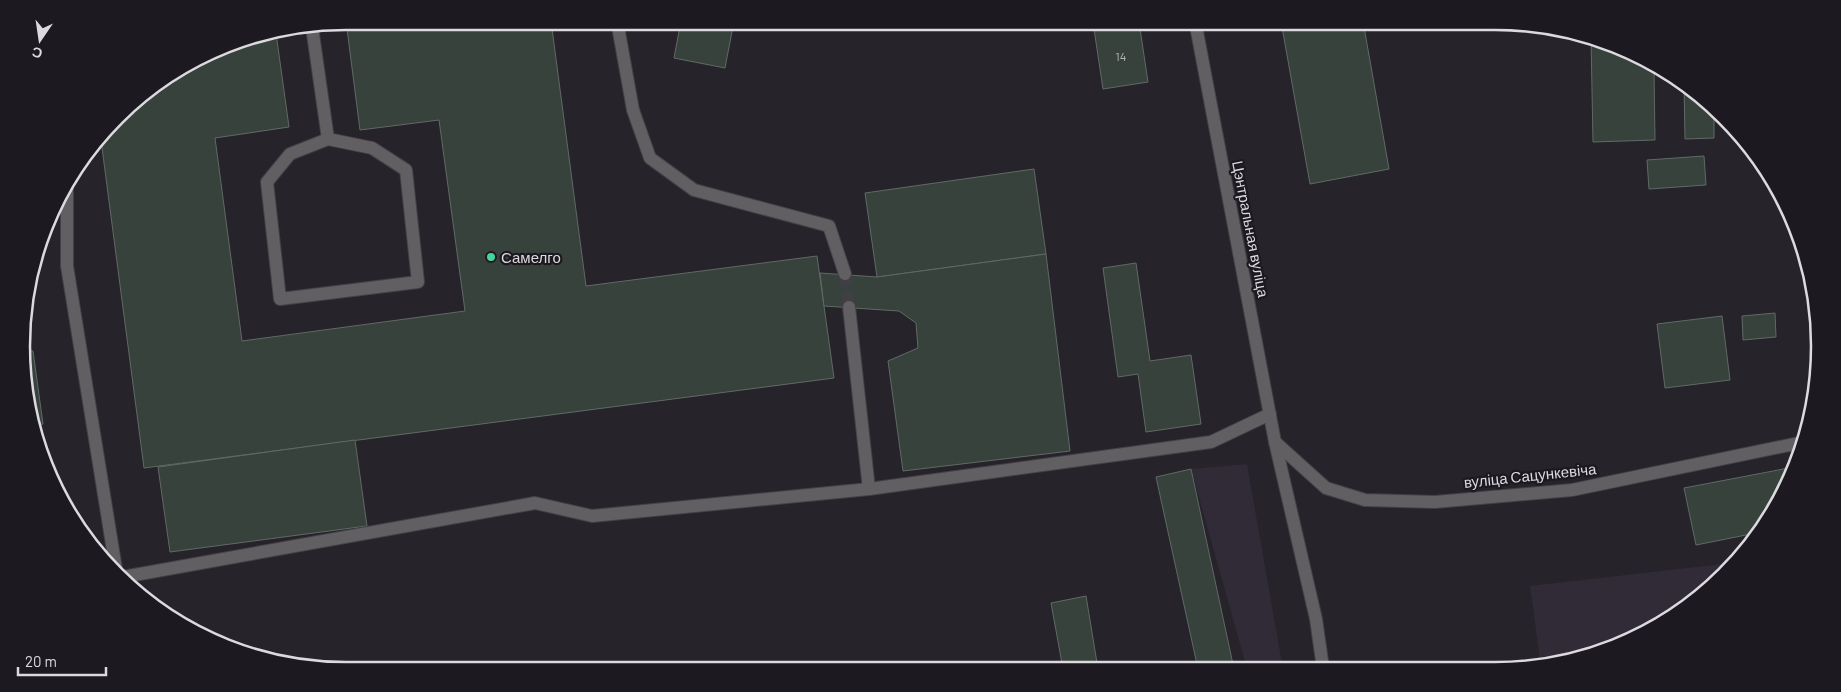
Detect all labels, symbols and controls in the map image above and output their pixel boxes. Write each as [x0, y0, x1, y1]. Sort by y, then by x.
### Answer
north arrow [15, 15, 65, 65]
text: С [30, 44, 44, 63]
house number: 14 [1116, 49, 1126, 63]
street label: Цэнтральная вуліца [1229, 159, 1273, 299]
place label: Самелго [501, 248, 561, 266]
marker: Самелго [485, 251, 497, 263]
street label: вуліца Сацункевіча [1463, 459, 1598, 491]
scale bar [18, 644, 105, 676]
text: 20 m [25, 652, 57, 670]

